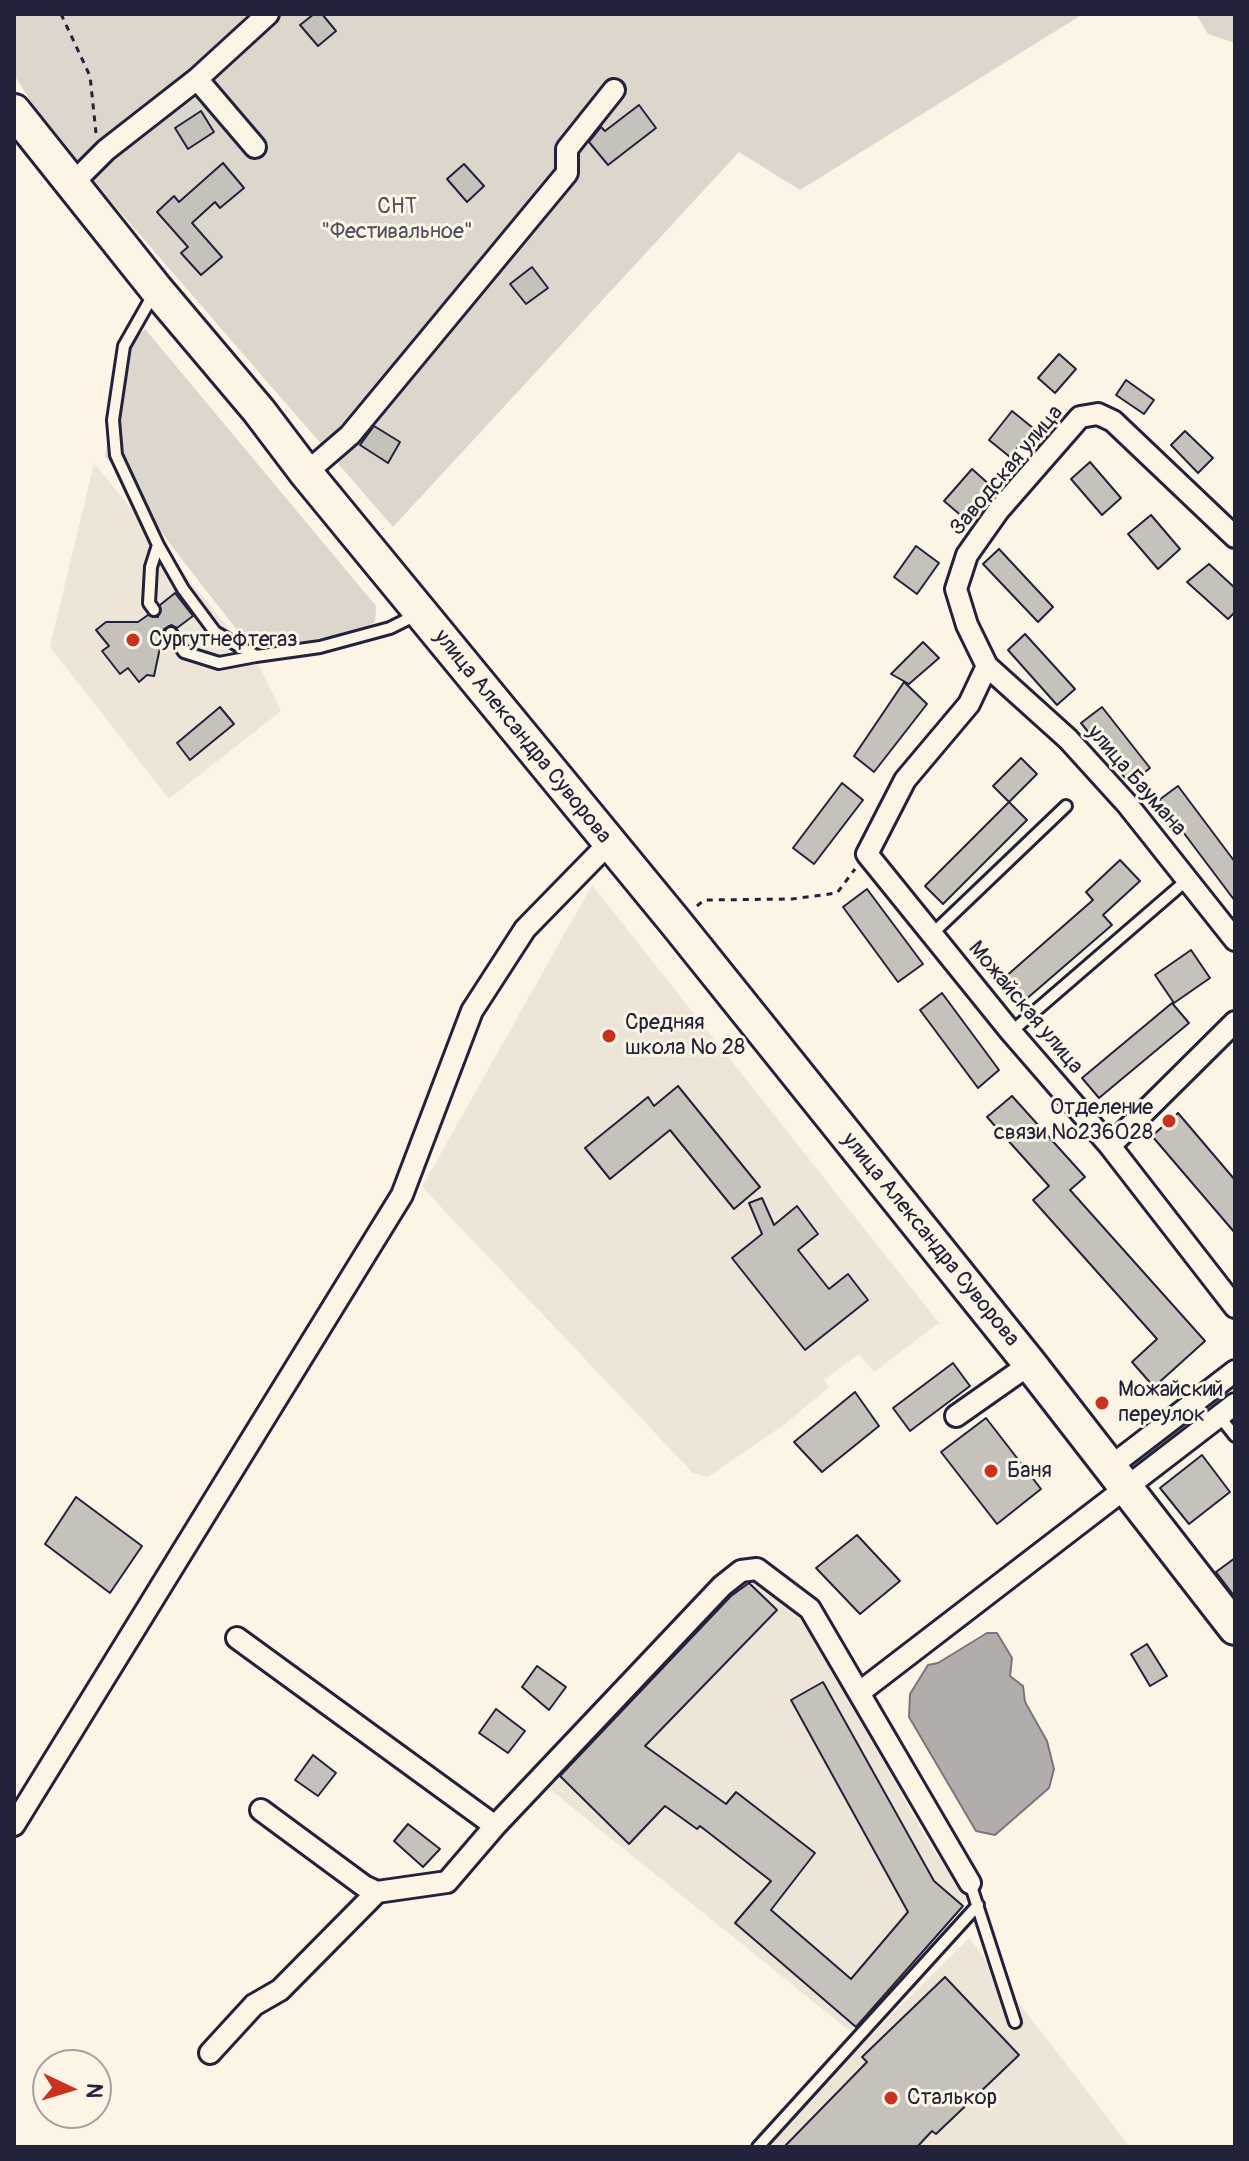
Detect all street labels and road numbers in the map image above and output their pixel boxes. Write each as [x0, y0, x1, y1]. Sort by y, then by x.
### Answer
street label: Заводская улица [945, 400, 1069, 542]
street label: улица Александра Суворова [428, 625, 616, 849]
street label: улица Баумана [1081, 720, 1191, 842]
street label: Можайская улица [962, 936, 1088, 1080]
street label: улица Александра Суворова [836, 1128, 1024, 1352]

